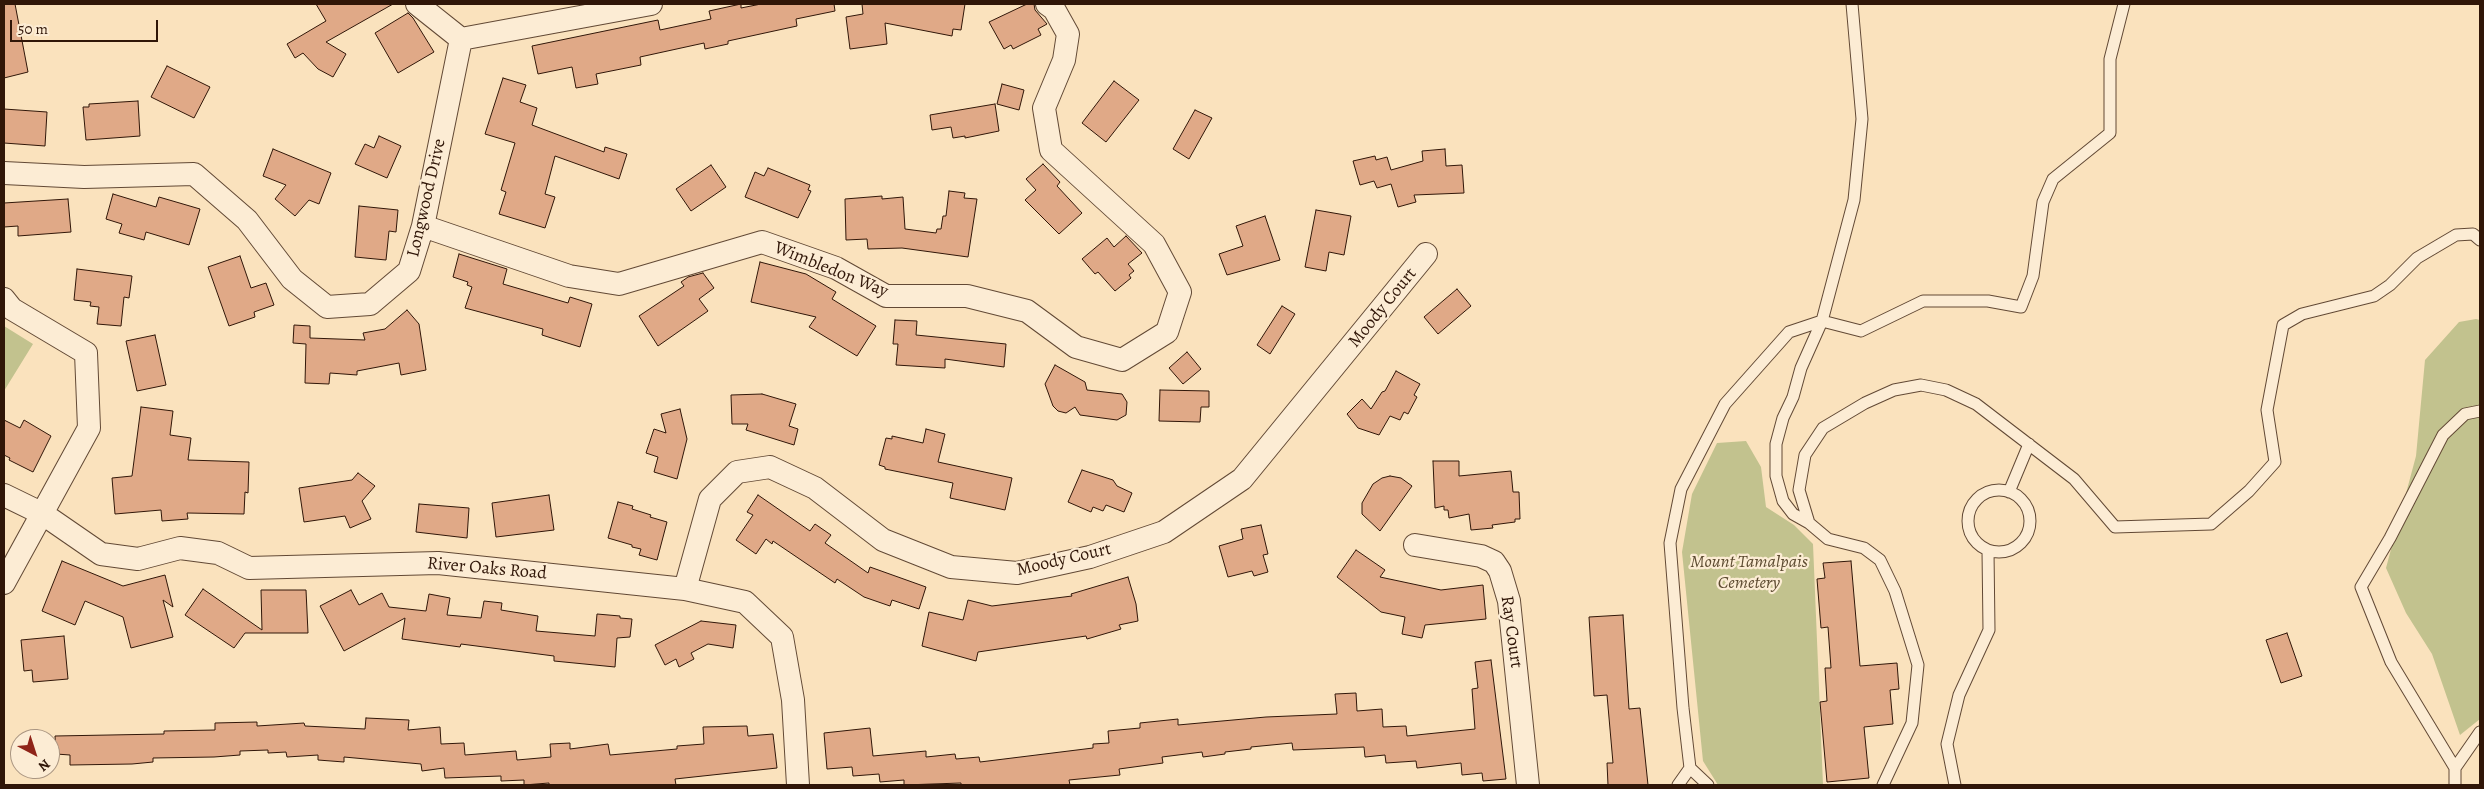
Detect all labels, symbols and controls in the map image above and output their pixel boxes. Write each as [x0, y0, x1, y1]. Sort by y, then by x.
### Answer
scale bar [12, 10, 160, 42]
text: 50 m [18, 19, 48, 39]
street label: Longwood Drive [403, 137, 451, 259]
street label: Wimbledon Way [771, 237, 891, 303]
street label: Moody Court [1344, 264, 1422, 352]
street label: Moody Court [1015, 539, 1113, 581]
park label: Mount Tamalpais Cemetery [1690, 552, 1808, 594]
street label: River Oaks Road [426, 553, 548, 585]
street label: Ray Court [1495, 594, 1527, 670]
north arrow [10, 729, 60, 779]
text: N [34, 755, 54, 776]

